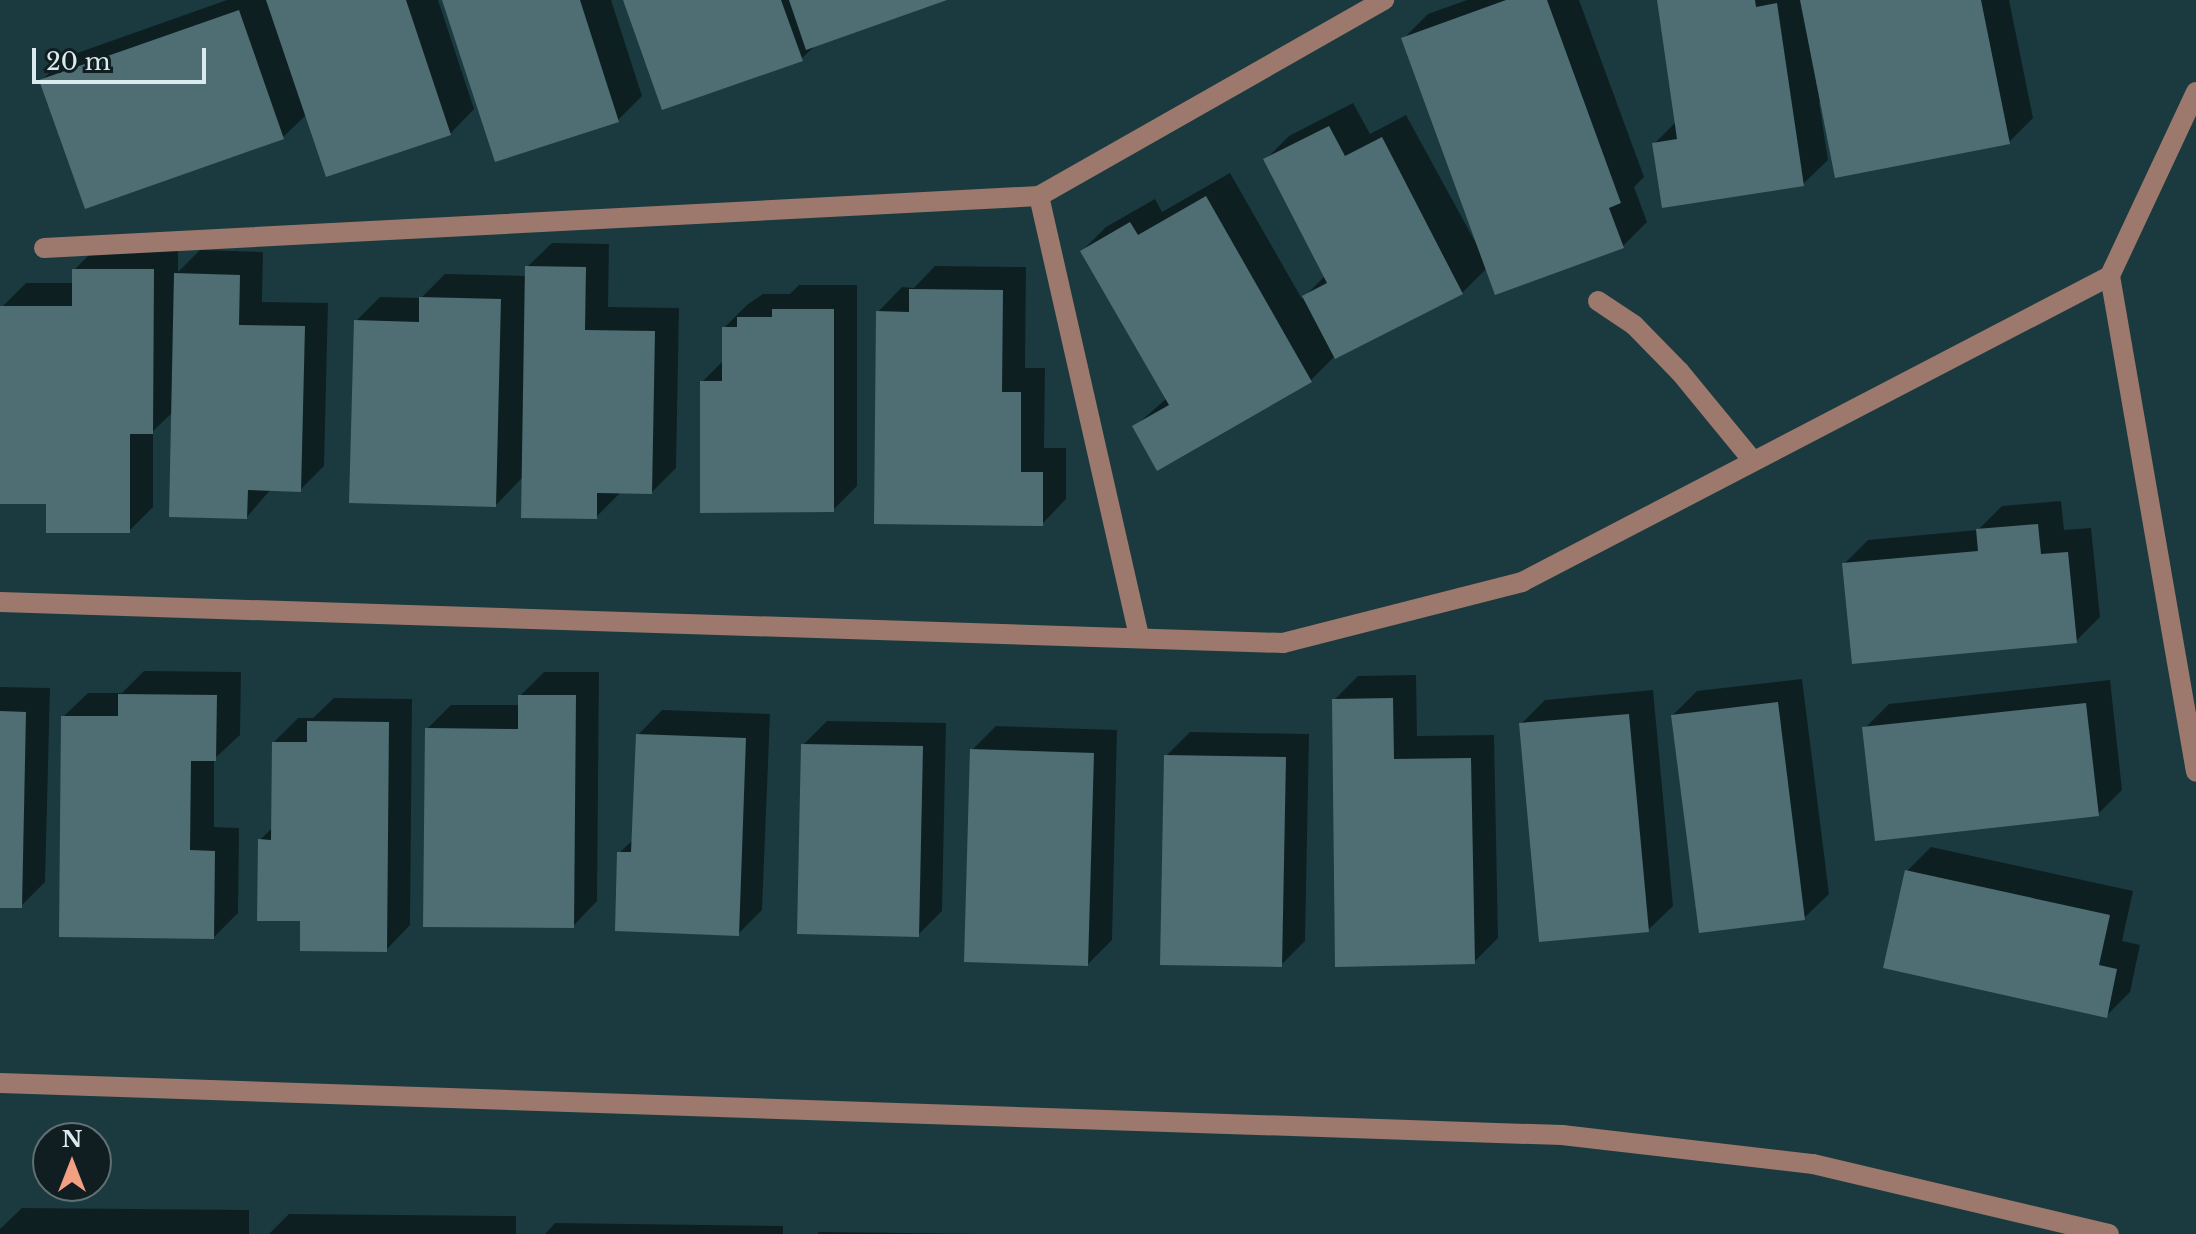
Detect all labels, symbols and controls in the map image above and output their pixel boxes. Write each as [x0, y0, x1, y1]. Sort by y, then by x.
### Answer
scale bar [36, 32, 210, 82]
text: 20 m [46, 47, 111, 76]
north arrow [32, 1122, 112, 1202]
text: N [62, 1126, 82, 1153]

